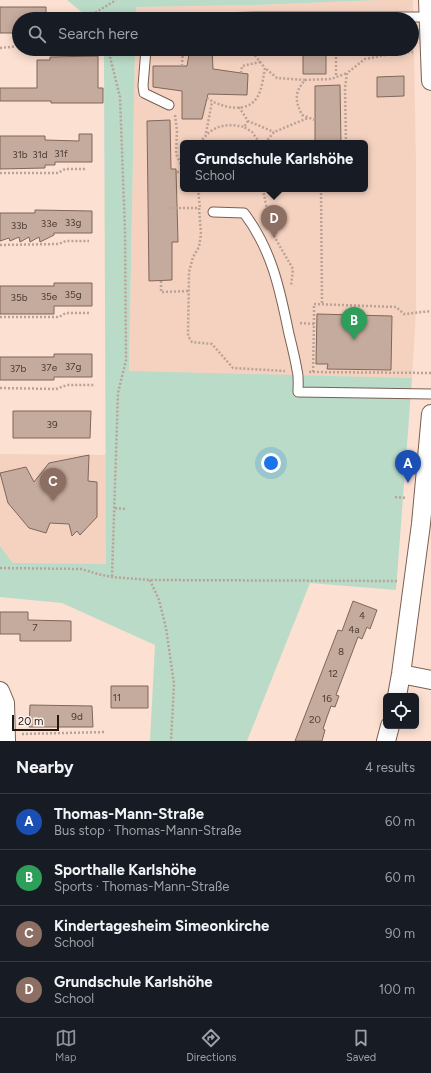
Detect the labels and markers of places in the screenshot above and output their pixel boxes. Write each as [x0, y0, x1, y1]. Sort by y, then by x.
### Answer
pin: D [261, 205, 287, 238]
pin: B [341, 307, 367, 340]
pin: A [395, 450, 421, 483]
pin: C [40, 468, 66, 501]

